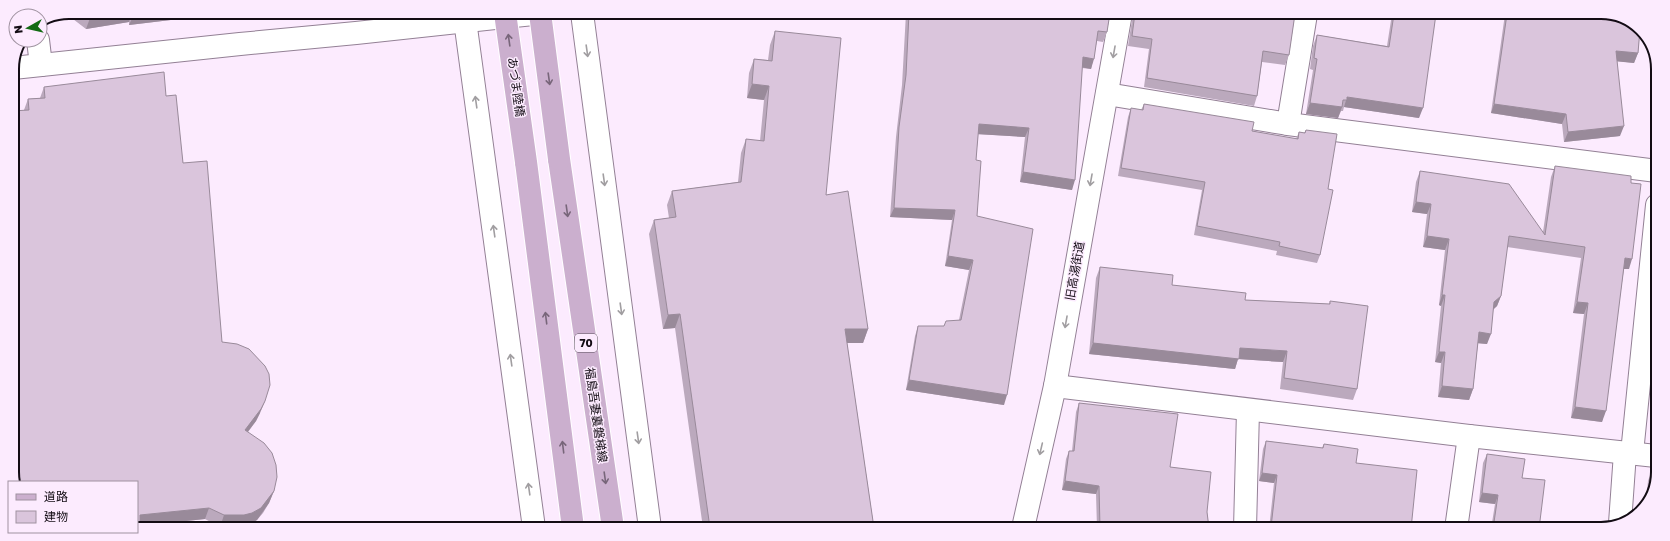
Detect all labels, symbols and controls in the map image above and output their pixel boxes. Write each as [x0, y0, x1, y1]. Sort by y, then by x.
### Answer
north arrow [8, 8, 48, 48]
text: N [11, 24, 25, 35]
one-way arrow [505, 34, 513, 47]
one-way arrow [583, 44, 591, 57]
one-way arrow [1110, 45, 1118, 58]
street label: あづま陸橋 [505, 56, 528, 118]
one-way arrow [545, 72, 552, 85]
one-way arrow [473, 96, 480, 109]
one-way arrow [600, 173, 608, 186]
one-way arrow [1087, 173, 1095, 186]
one-way arrow [563, 204, 571, 217]
one-way arrow [490, 225, 498, 238]
street label: 旧高湯街道 [1062, 240, 1087, 302]
one-way arrow [617, 302, 625, 315]
one-way arrow [542, 312, 550, 325]
one-way arrow [1062, 315, 1070, 328]
road number: 70 [575, 334, 597, 352]
one-way arrow [507, 354, 515, 367]
street label: 福島吾妻裏磐梯線 [582, 366, 611, 464]
one-way arrow [634, 431, 642, 444]
one-way arrow [559, 441, 567, 454]
one-way arrow [1037, 442, 1045, 455]
one-way arrow [601, 472, 609, 485]
legend [8, 481, 138, 533]
one-way arrow [525, 483, 533, 496]
text: 道路 [44, 489, 68, 504]
text: 建物 [44, 509, 68, 524]

